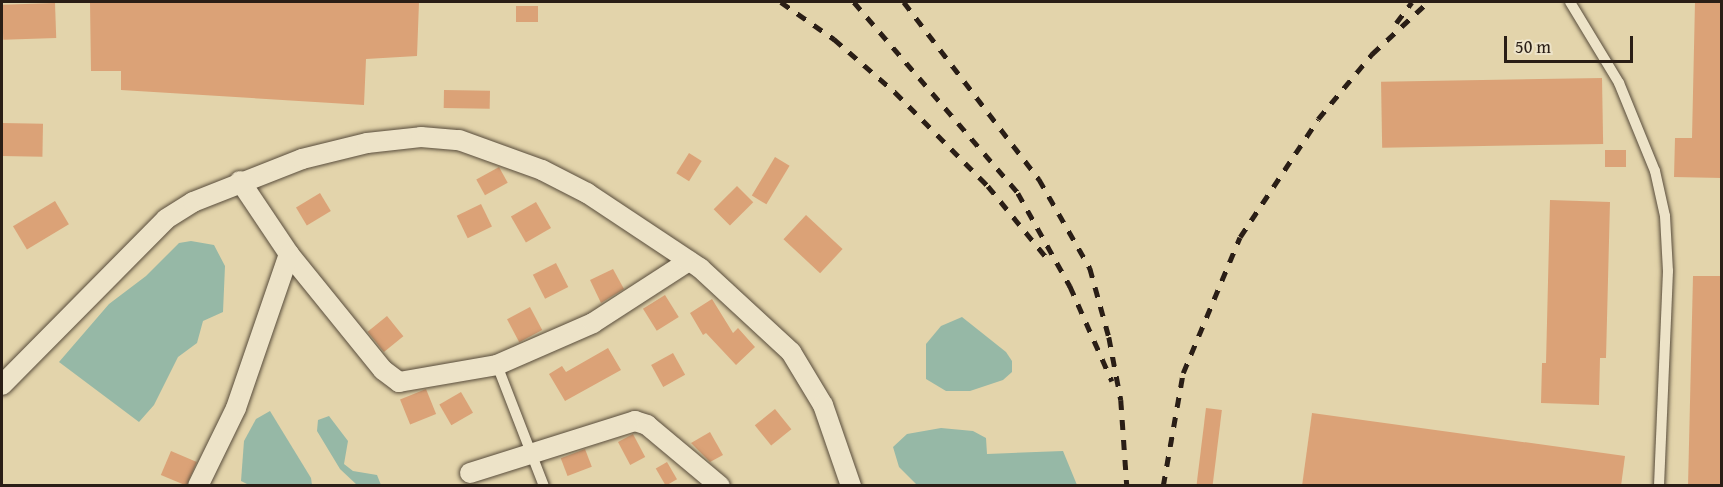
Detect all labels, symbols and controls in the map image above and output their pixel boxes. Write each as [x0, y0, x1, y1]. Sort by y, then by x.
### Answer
scale bar [1507, 24, 1636, 62]
text: 50 m [1515, 33, 1551, 60]

